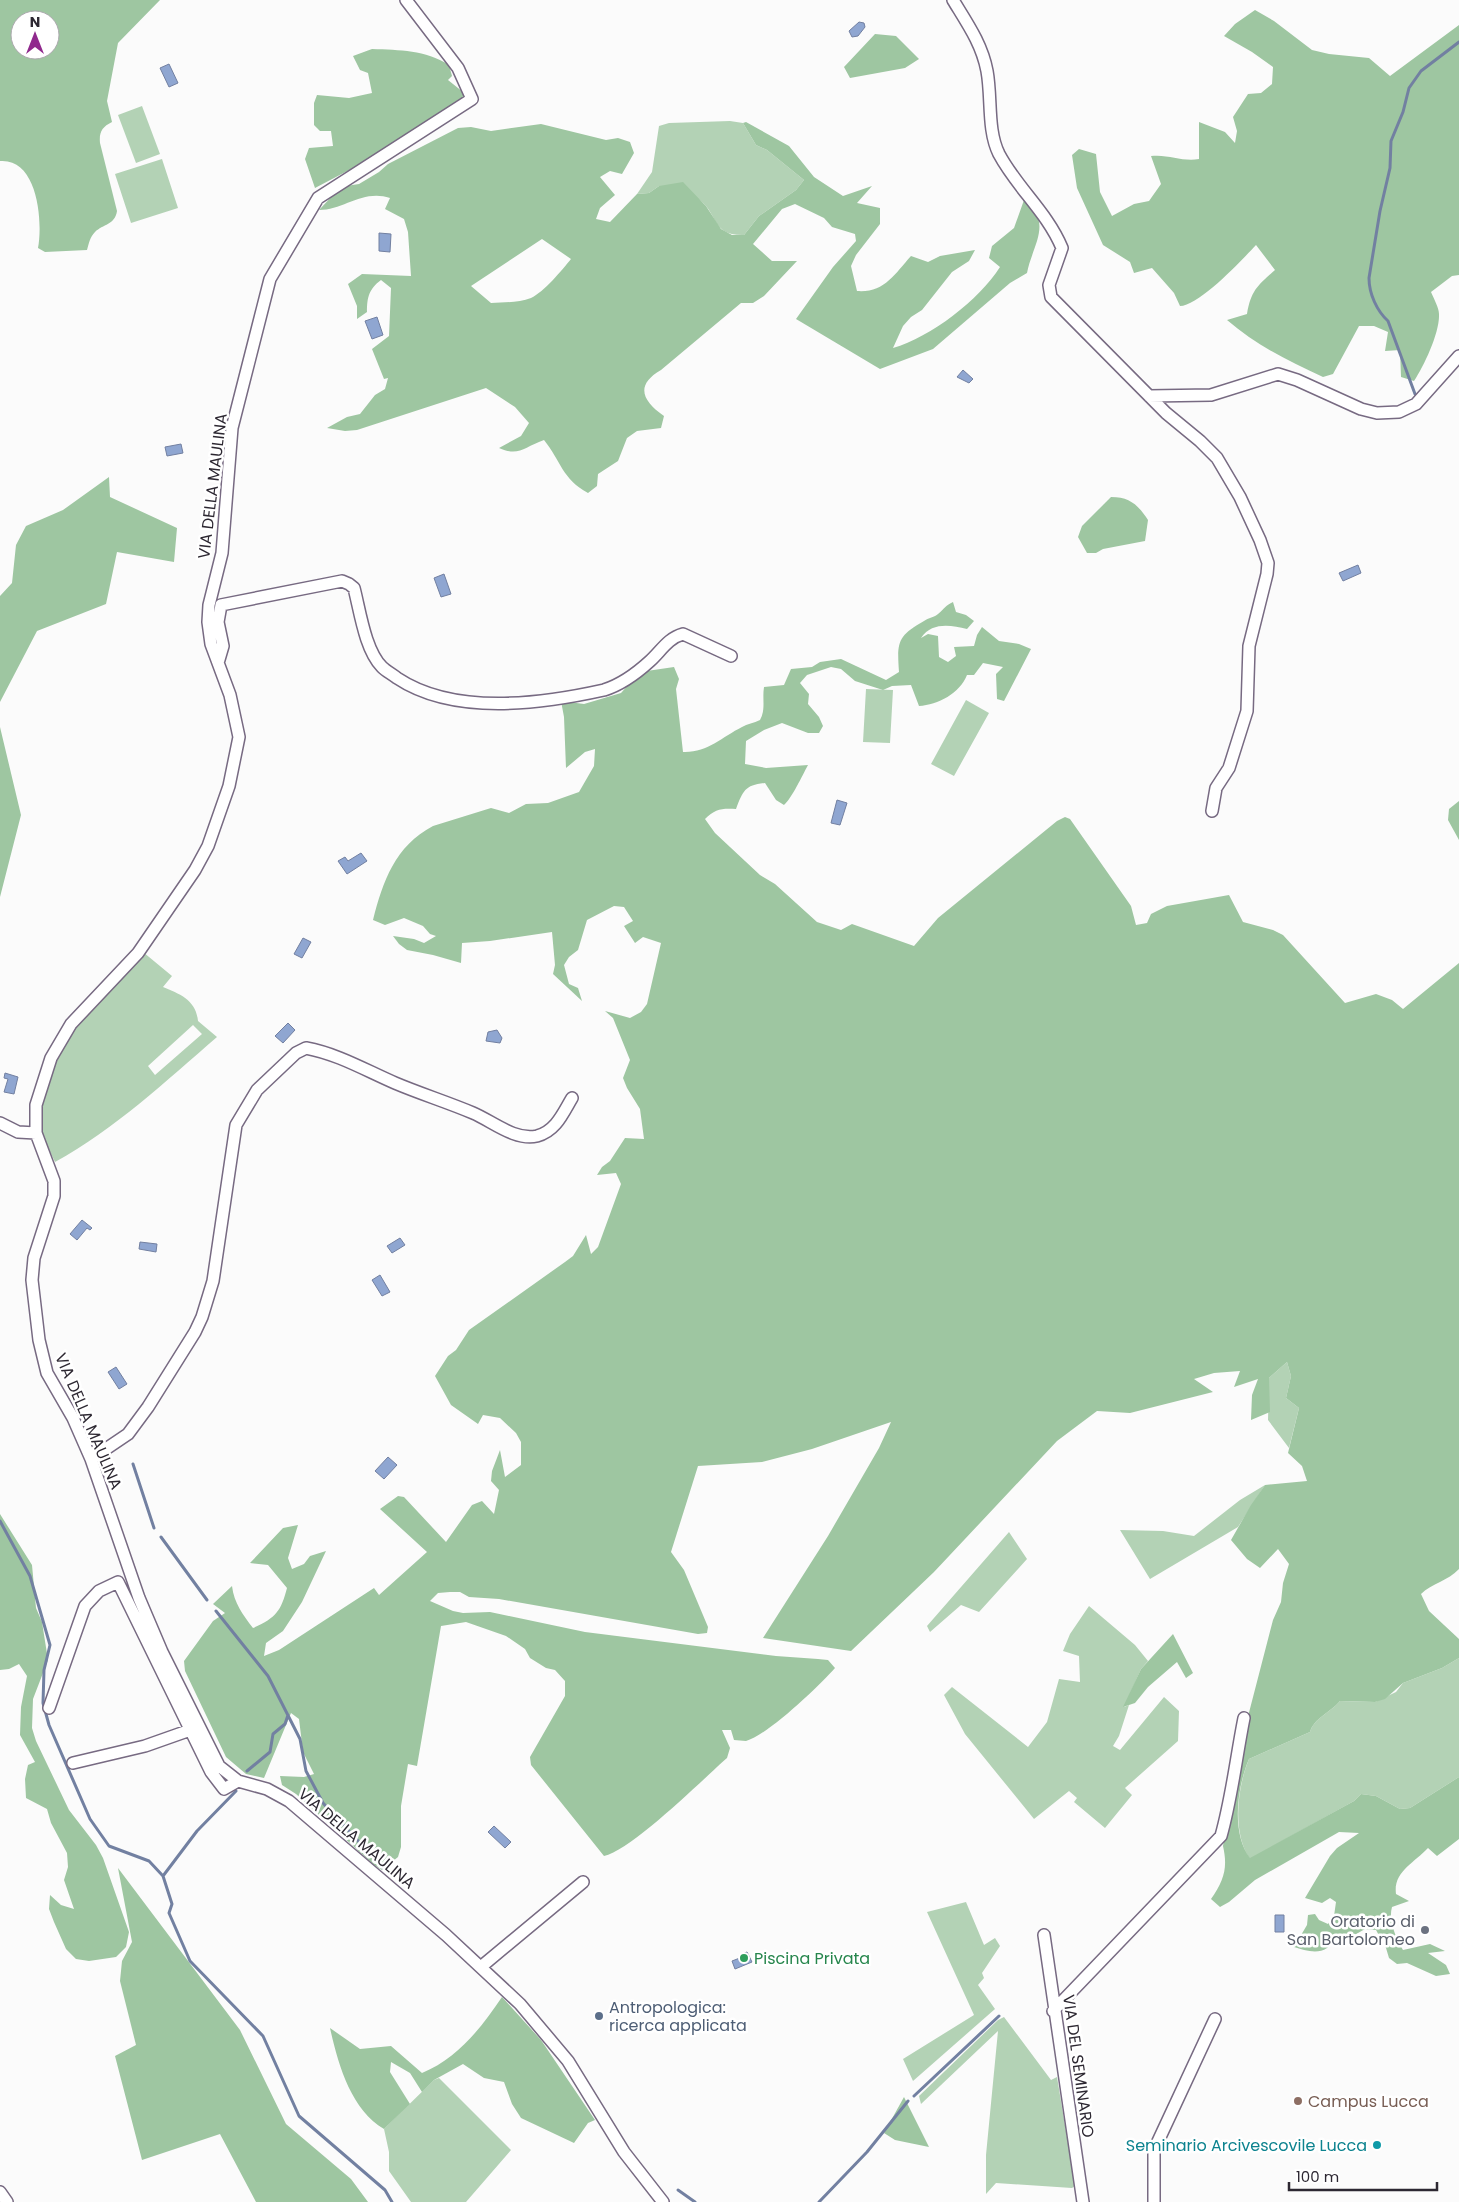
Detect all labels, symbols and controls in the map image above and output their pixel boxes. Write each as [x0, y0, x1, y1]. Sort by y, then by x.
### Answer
north arrow [10, 10, 60, 60]
text: N [30, 12, 40, 32]
street label: VIA DELLA MAULINA [192, 412, 233, 560]
street label: VIA DELLA MAULINA [49, 1349, 128, 1493]
street label: VIA DELLA MAULINA [293, 1783, 420, 1894]
place label: Oratorio di San Bartolomeo [1287, 1910, 1415, 1951]
marker: Oratorio di San Bartolomeo [1419, 1924, 1431, 1936]
place label: Piscina Privata [754, 1947, 870, 1970]
marker: Piscina Privata [738, 1952, 750, 1964]
street label: VIA DEL SEMINARIO [1057, 1993, 1100, 2139]
place label: Antropologica: ricerca applicata [609, 1996, 747, 2037]
marker: Antropologica: ricerca applicata [593, 2010, 605, 2022]
place label: Campus Lucca [1308, 2090, 1429, 2113]
marker: Campus Lucca [1292, 2095, 1304, 2107]
place label: Seminario Arcivescovile Lucca [1126, 2134, 1367, 2157]
marker: Seminario Arcivescovile Lucca [1371, 2139, 1383, 2151]
scale bar [1289, 2160, 1436, 2192]
text: 100 m [1296, 2166, 1339, 2187]

